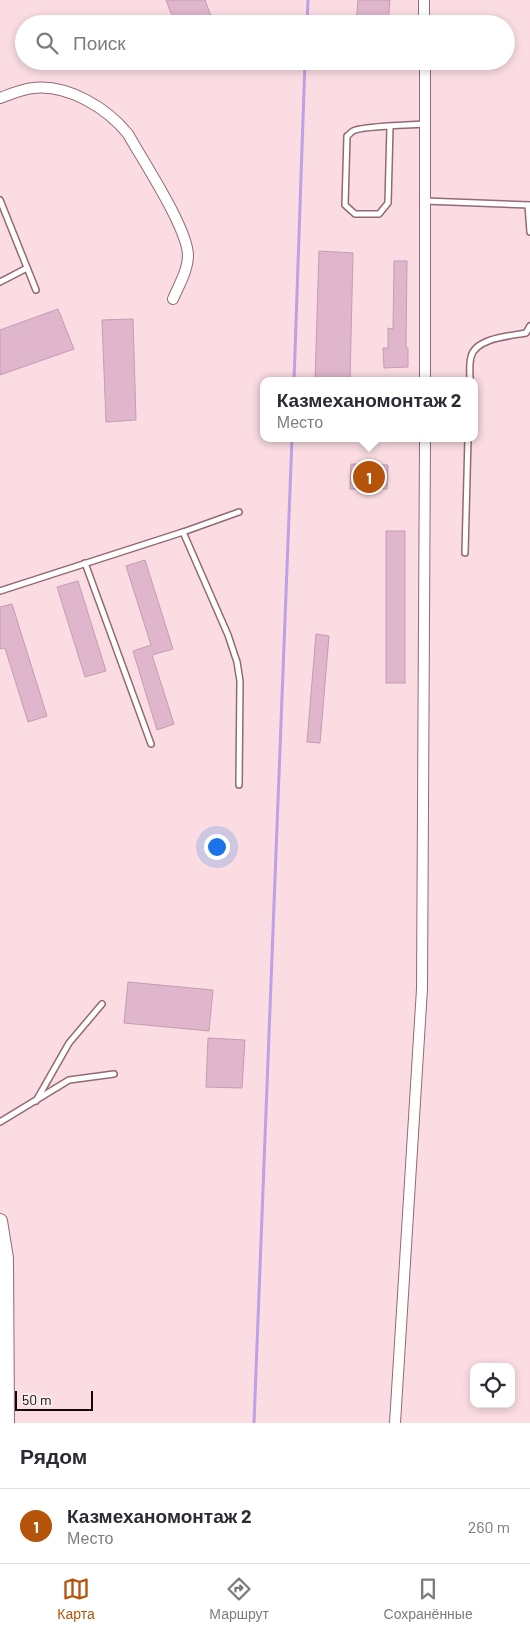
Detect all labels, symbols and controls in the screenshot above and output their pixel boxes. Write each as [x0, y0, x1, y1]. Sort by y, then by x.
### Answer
search box [15, 15, 515, 70]
icon: search [33, 29, 61, 57]
text: Поиск [73, 31, 126, 54]
popup [260, 377, 478, 442]
text: Казмеханомонтаж 2 [277, 388, 461, 411]
text: Место [277, 412, 323, 431]
pin: 1 [353, 458, 385, 496]
your location [204, 834, 230, 860]
map controls [470, 1363, 515, 1408]
button: locate [470, 1363, 515, 1408]
scale bar [15, 1388, 92, 1411]
text: 50 m [22, 1391, 51, 1408]
text: Рядом [20, 1443, 87, 1468]
text: Казмеханомонтаж 2 [67, 1504, 252, 1527]
text: 1 [33, 1517, 39, 1536]
text: 260 m [468, 1517, 510, 1536]
text: Место [67, 1528, 113, 1547]
tab: Карта [57, 1575, 95, 1622]
tab: Маршрут [209, 1575, 269, 1622]
tab: Сохранённые [384, 1575, 473, 1622]

